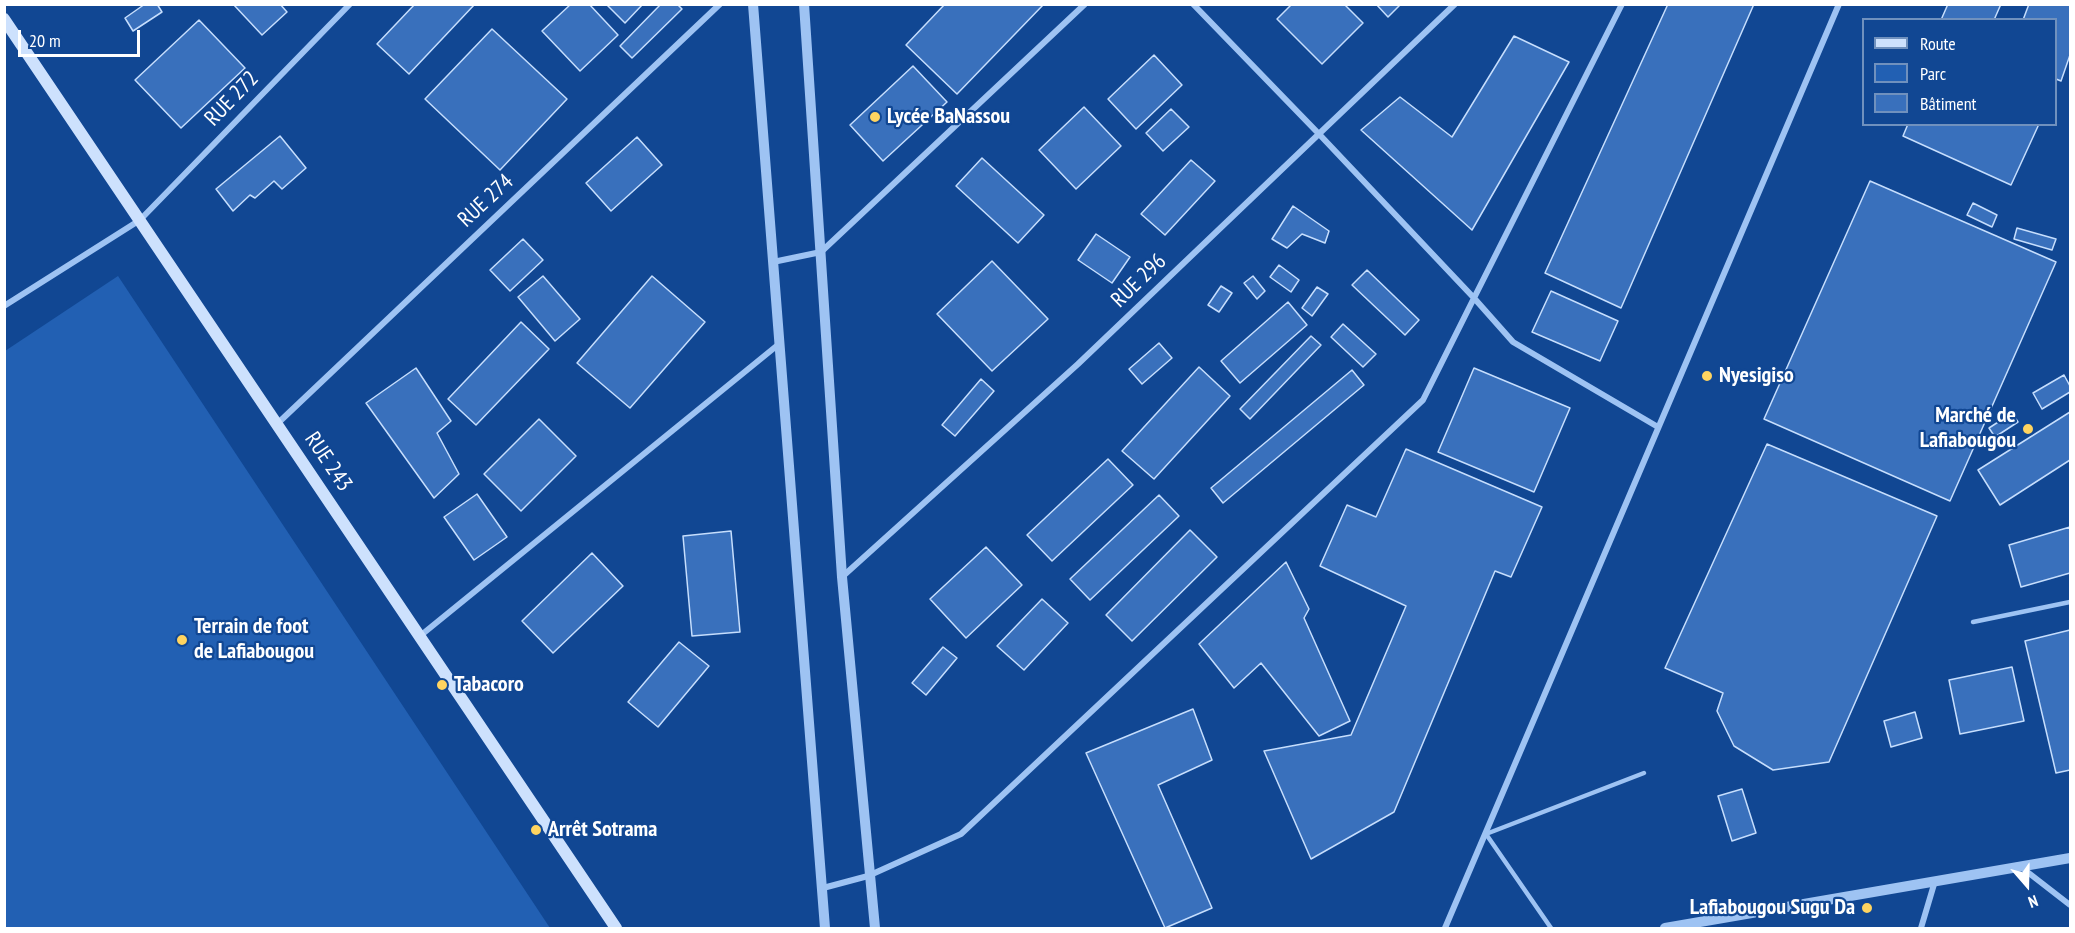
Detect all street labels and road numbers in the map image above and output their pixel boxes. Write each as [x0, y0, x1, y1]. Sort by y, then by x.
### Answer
street label: RUE 272 [200, 66, 264, 132]
street label: RUE 274 [453, 169, 519, 233]
street label: RUE 296 [1106, 249, 1172, 313]
street label: RUE 243 [299, 427, 357, 497]

